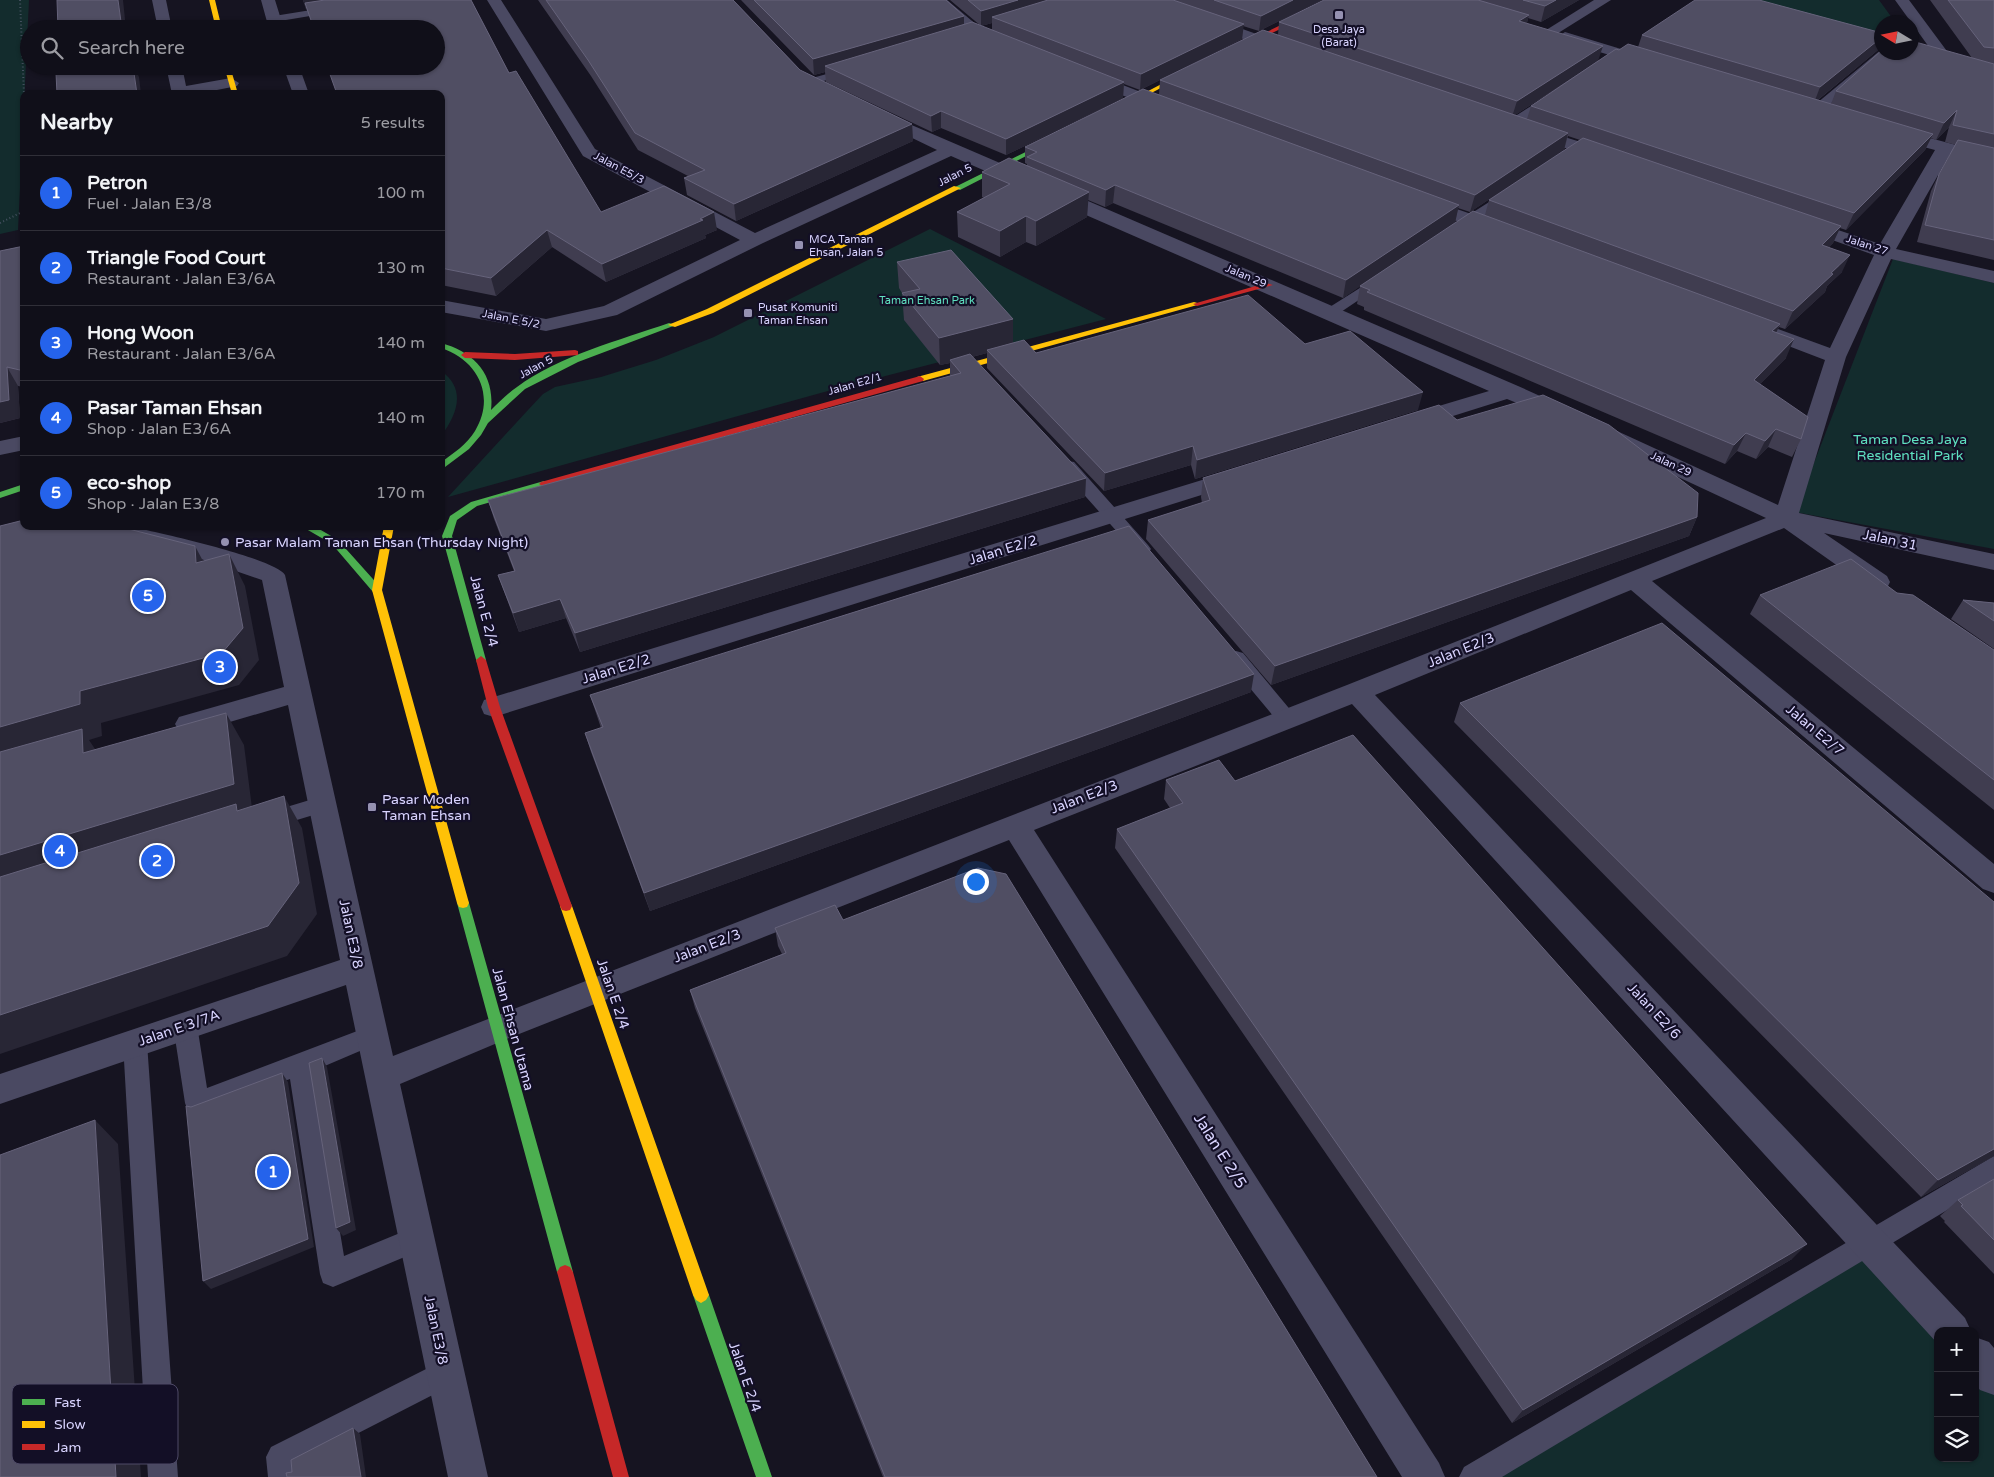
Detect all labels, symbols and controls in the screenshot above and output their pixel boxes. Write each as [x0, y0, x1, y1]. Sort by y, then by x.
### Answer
marker: Desa Jaya (Barat) [1333, 9, 1345, 21]
north arrow [1874, 15, 1919, 60]
search box [20, 20, 445, 75]
place label: Desa Jaya (Barat) [1313, 23, 1365, 49]
icon: search [38, 34, 66, 62]
text: Search here [78, 37, 185, 59]
text: Nearby [40, 110, 113, 135]
text: 5 results [361, 113, 425, 133]
street label: Jalan E5/3 [591, 149, 647, 187]
street label: Jalan 5 [936, 161, 974, 189]
text: Petron [87, 172, 148, 194]
text: 1 [51, 183, 61, 203]
text: 100 m [376, 183, 425, 203]
text: Fuel · Jalan E3/8 [87, 194, 212, 214]
street label: Jalan 27 [1844, 232, 1890, 258]
place label: MCA Taman Ehsan, Jalan 5 [809, 233, 883, 259]
marker: MCA Taman Ehsan, Jalan 5 [793, 239, 805, 251]
text: Triangle Food Court [87, 247, 266, 269]
text: 2 [51, 258, 61, 278]
text: 130 m [376, 258, 425, 278]
street label: Jalan 29 [1223, 261, 1269, 291]
text: Restaurant · Jalan E3/6A [87, 269, 276, 289]
park label: Taman Ehsan Park [879, 294, 975, 307]
place label: Pusat Komuniti Taman Ehsan [758, 301, 838, 327]
street label: Jalan E 5/2 [481, 307, 541, 331]
marker: Pusat Komuniti Taman Ehsan [742, 307, 754, 319]
text: Hong Woon [87, 322, 194, 344]
text: 3 [51, 333, 61, 353]
text: 140 m [376, 333, 425, 353]
text: Restaurant · Jalan E3/6A [87, 344, 276, 364]
street label: Jalan 5 [517, 353, 555, 381]
street label: Jalan E2/1 [827, 370, 883, 398]
text: Pasar Taman Ehsan [87, 397, 262, 419]
text: 4 [51, 408, 61, 428]
text: 140 m [376, 408, 425, 428]
text: Shop · Jalan E3/6A [87, 419, 231, 439]
park label: Taman Desa Jaya Residential Park [1853, 431, 1967, 464]
street label: Jalan 29 [1648, 449, 1694, 479]
text: eco-shop [87, 472, 171, 494]
text: 5 [51, 483, 61, 503]
text: 170 m [376, 483, 425, 503]
text: Shop · Jalan E3/8 [87, 494, 219, 514]
street label: Jalan 31 [1861, 526, 1919, 554]
street label: Jalan E2/2 [967, 532, 1039, 568]
place label: Pasar Malam Taman Ehsan (Thursday Night) [235, 534, 528, 551]
marker: Pasar Malam Taman Ehsan (Thursday Night) [219, 536, 231, 548]
street label: Jalan E 2/4 [466, 573, 502, 649]
pin: 5 [132, 577, 164, 615]
street label: Jalan E2/3 [1425, 629, 1497, 671]
pin: 3 [204, 648, 236, 686]
street label: Jalan E2/2 [580, 651, 652, 687]
street label: Jalan E2/7 [1782, 701, 1848, 759]
street label: Jalan E2/3 [1048, 776, 1120, 818]
place label: Pasar Moden Taman Ehsan [382, 791, 471, 824]
marker: Pasar Moden Taman Ehsan [366, 801, 378, 813]
pin: 4 [44, 832, 76, 870]
pin: 2 [141, 842, 173, 880]
your location [963, 869, 989, 895]
street label: Jalan E3/8 [335, 898, 367, 970]
street label: Jalan E2/3 [671, 925, 743, 967]
street label: Jalan E 2/4 [593, 957, 633, 1032]
street label: Jalan Ehsan Utama [488, 966, 538, 1092]
street label: Jalan E2/6 [1624, 979, 1684, 1043]
street label: Jalan E 3/7A [136, 1006, 222, 1050]
street label: Jalan E 2/5 [1189, 1110, 1251, 1192]
pin: 1 [257, 1153, 289, 1191]
street label: Jalan E3/8 [420, 1294, 452, 1366]
map controls [1934, 1327, 1979, 1462]
button: + [1934, 1327, 1979, 1372]
street label: Jalan E 2/4 [725, 1340, 765, 1415]
button: − [1934, 1372, 1979, 1417]
legend [12, 1384, 178, 1464]
text: Fast [54, 1394, 82, 1411]
text: Slow [54, 1416, 86, 1433]
button: layers [1934, 1417, 1979, 1462]
text: Jam [54, 1439, 81, 1456]

